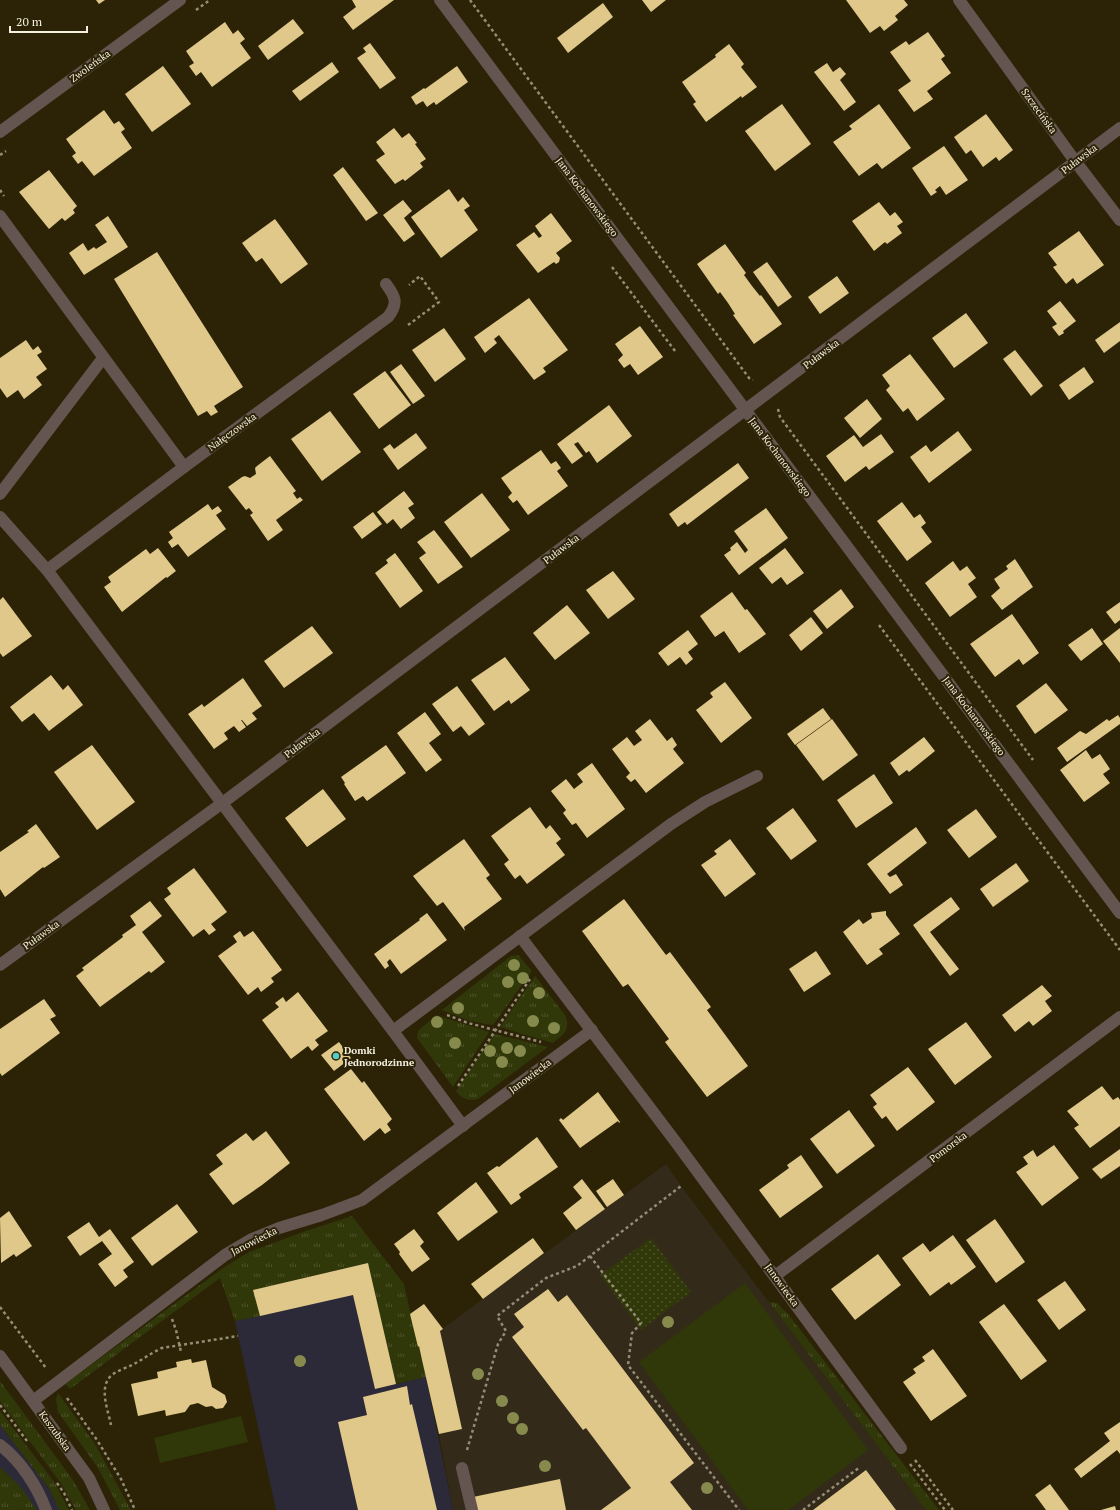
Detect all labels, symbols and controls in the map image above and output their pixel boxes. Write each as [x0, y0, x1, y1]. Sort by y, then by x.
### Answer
scale bar [10, 8, 87, 34]
text: 20 m [16, 14, 43, 29]
street label: Zwoleńska [67, 47, 113, 85]
street label: Szczecińska [1018, 86, 1060, 136]
street label: Puławska [1058, 141, 1100, 177]
street label: Jana Kochanowskiego [553, 155, 621, 240]
street label: Puławska [800, 336, 842, 372]
street label: Nałęczowska [205, 410, 259, 454]
street label: Jana Kochanowskiego [746, 415, 814, 500]
street label: Puławska [540, 531, 582, 567]
street label: Jana Kochanowskiego [940, 674, 1008, 759]
street label: Puławska [281, 725, 323, 761]
street label: Puławska [20, 917, 62, 953]
place label: Domki Jednorodzinne [344, 1044, 415, 1069]
marker: Domki Jednorodzinne [331, 1051, 341, 1061]
street label: Janowiecka [506, 1056, 554, 1096]
street label: Pomorska [927, 1129, 969, 1165]
street label: Janowiecka [229, 1224, 279, 1258]
street label: Janowiecka [762, 1261, 802, 1309]
street label: Kaszubska [36, 1408, 74, 1454]

